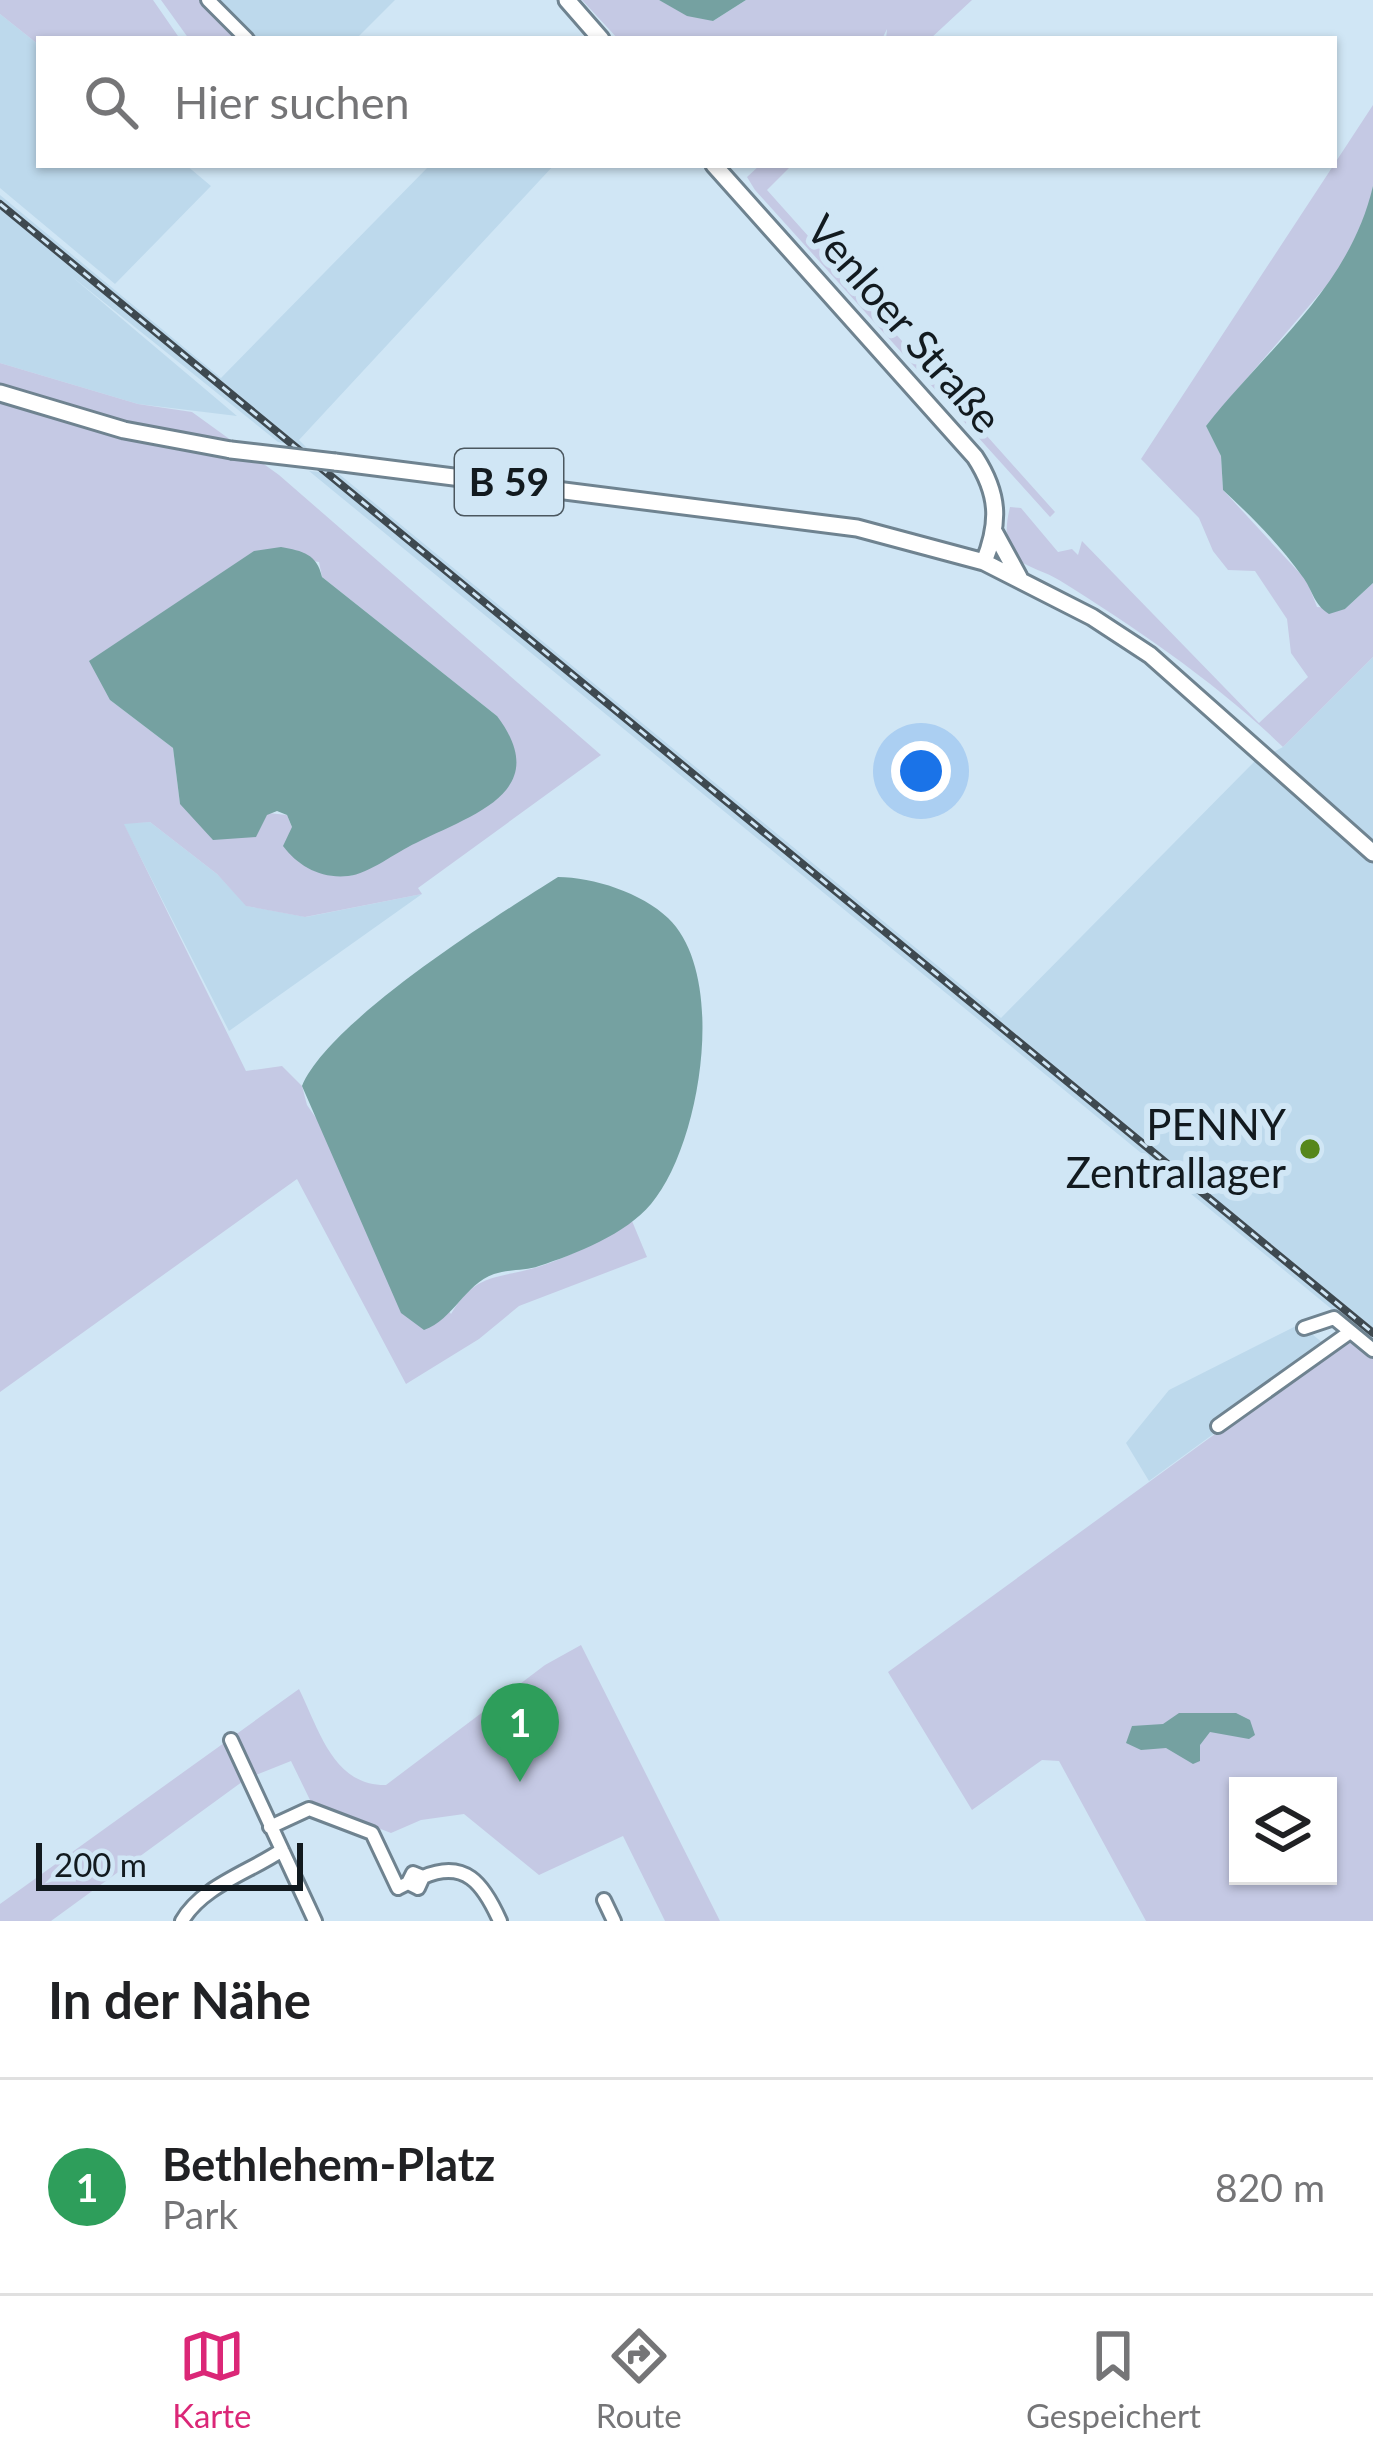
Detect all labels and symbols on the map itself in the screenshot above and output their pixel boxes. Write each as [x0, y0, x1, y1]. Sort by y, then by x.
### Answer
street label: Venloer Straße [797, 205, 1013, 442]
road number: B 59 [455, 449, 563, 515]
your location [891, 741, 951, 801]
place label: PENNY Zentrallager [1066, 1099, 1287, 1197]
marker: PENNY Zentrallager [1297, 1136, 1323, 1162]
pin: 1 [481, 1683, 559, 1782]
scale bar [36, 1837, 303, 1890]

